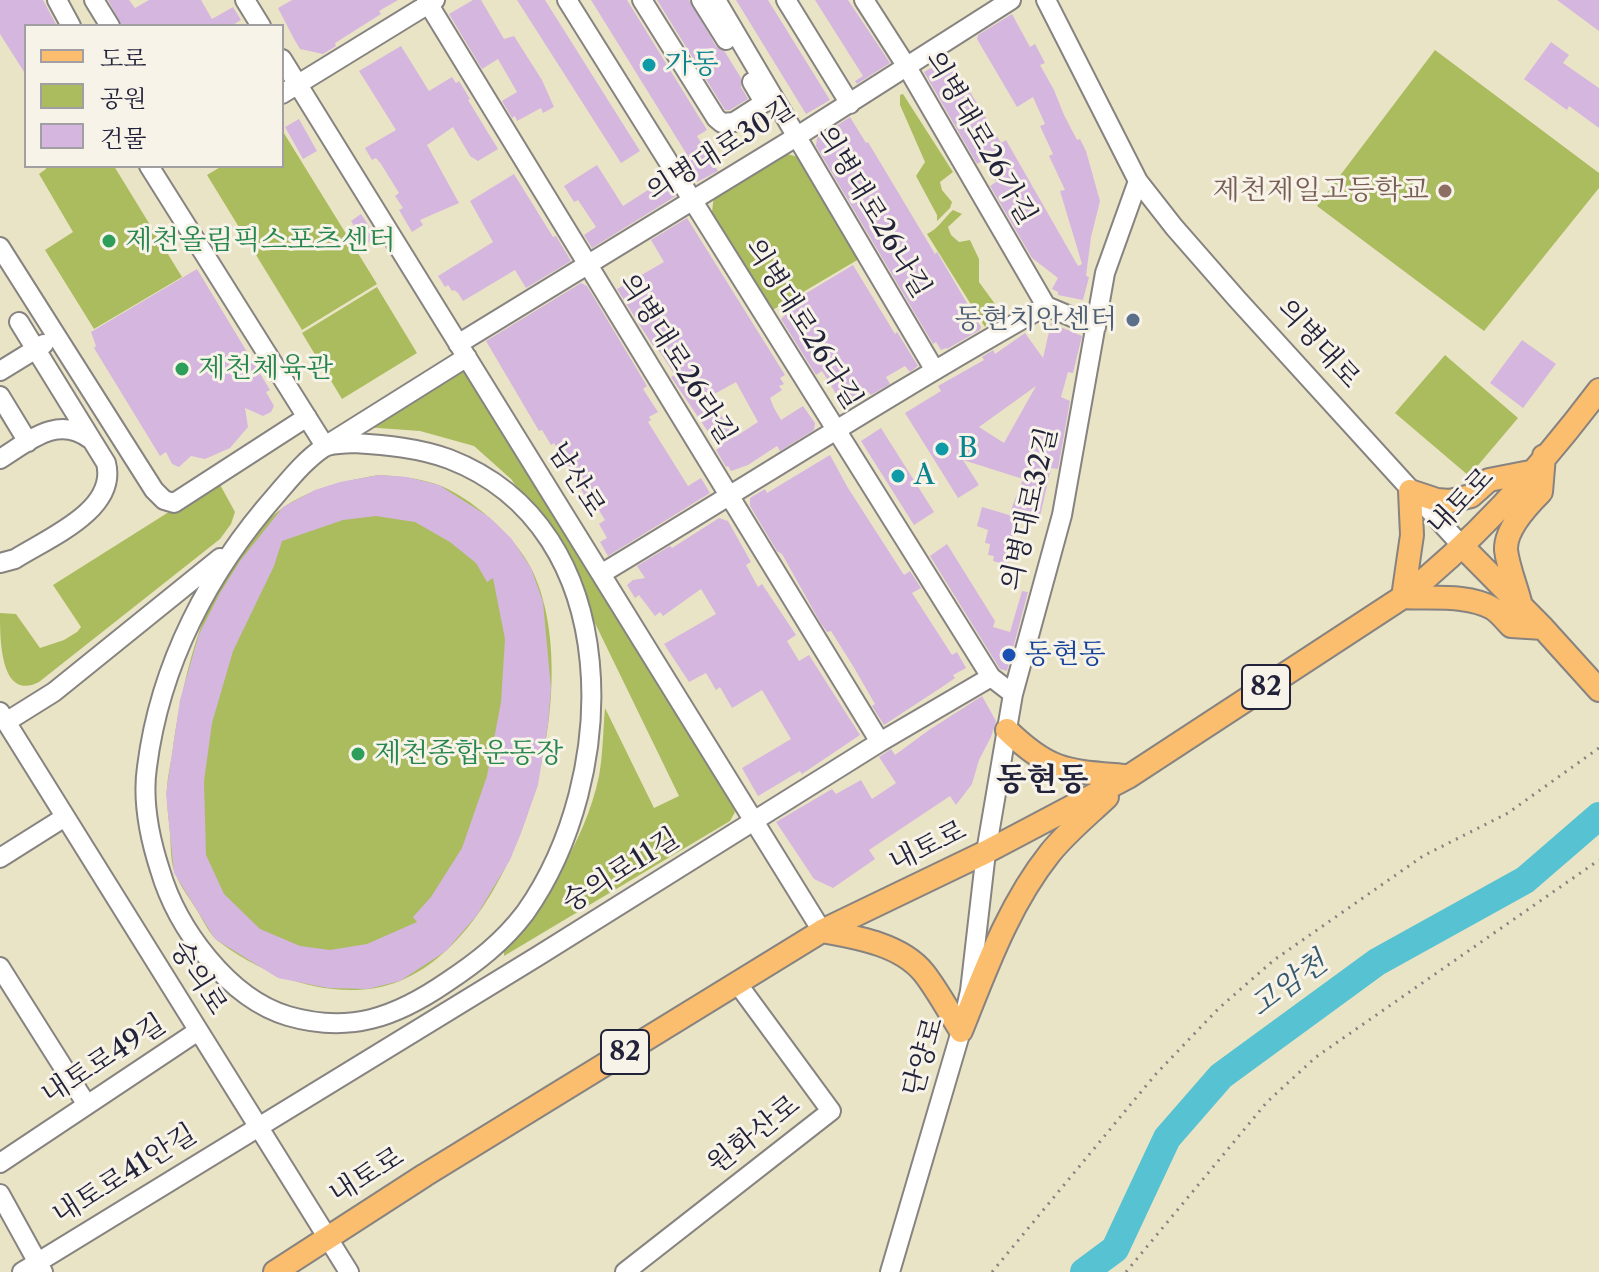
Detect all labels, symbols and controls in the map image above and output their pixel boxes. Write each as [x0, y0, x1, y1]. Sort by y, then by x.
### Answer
legend [24, 24, 284, 168]
text: 도로 [100, 44, 146, 73]
street label: 의병대로26가길 [917, 45, 1043, 231]
place label: 가동 [665, 48, 719, 82]
marker: 가동 [640, 56, 658, 74]
text: 공원 [100, 84, 146, 113]
street label: 의병대로30길 [641, 91, 801, 209]
street label: 의병대로26나길 [808, 120, 938, 304]
text: 건물 [100, 124, 146, 153]
place label: 제천제일고등학교 [1213, 174, 1429, 208]
marker: 제천제일고등학교 [1436, 182, 1454, 200]
place label: 제천올림픽스포츠센터 [125, 224, 395, 258]
marker: 제천올림픽스포츠센터 [100, 232, 118, 250]
street label: 의병대로26다길 [737, 233, 869, 415]
street label: 의병대로26라길 [611, 268, 743, 450]
street label: 의병대로 [1269, 293, 1367, 395]
place label: 동현치안센터 [955, 303, 1117, 337]
marker: 동현치안센터 [1124, 311, 1142, 329]
place label: 제천체육관 [198, 352, 333, 386]
marker: 제천체육관 [173, 360, 191, 378]
street label: 의병대로32길 [995, 424, 1065, 594]
place label: B [958, 432, 978, 466]
street label: 남산로 [540, 437, 612, 523]
marker: B [933, 440, 951, 458]
place label: A [914, 459, 935, 493]
street label: 내토로 [1421, 461, 1501, 543]
marker: A [889, 467, 907, 485]
place label: 동현동 [1025, 638, 1106, 672]
marker: 동현동 [1000, 646, 1018, 664]
road number: 82 [1242, 665, 1290, 709]
place label: 제천종합운동장 [374, 737, 563, 771]
marker: 제천종합운동장 [349, 745, 367, 763]
district label: 동현동 [996, 762, 1088, 800]
street label: 내토로 [884, 814, 972, 880]
street label: 숭의로11길 [556, 822, 686, 920]
street label: 숭의로 [162, 935, 234, 1021]
water label: 고암천 [1243, 945, 1335, 1025]
street label: 내토로49길 [36, 1008, 172, 1112]
street label: 단양로 [897, 1013, 951, 1101]
road number: 82 [601, 1030, 649, 1074]
street label: 원화산로 [701, 1088, 807, 1182]
street label: 내토로41안길 [47, 1118, 203, 1232]
street label: 내토로 [324, 1140, 410, 1212]

